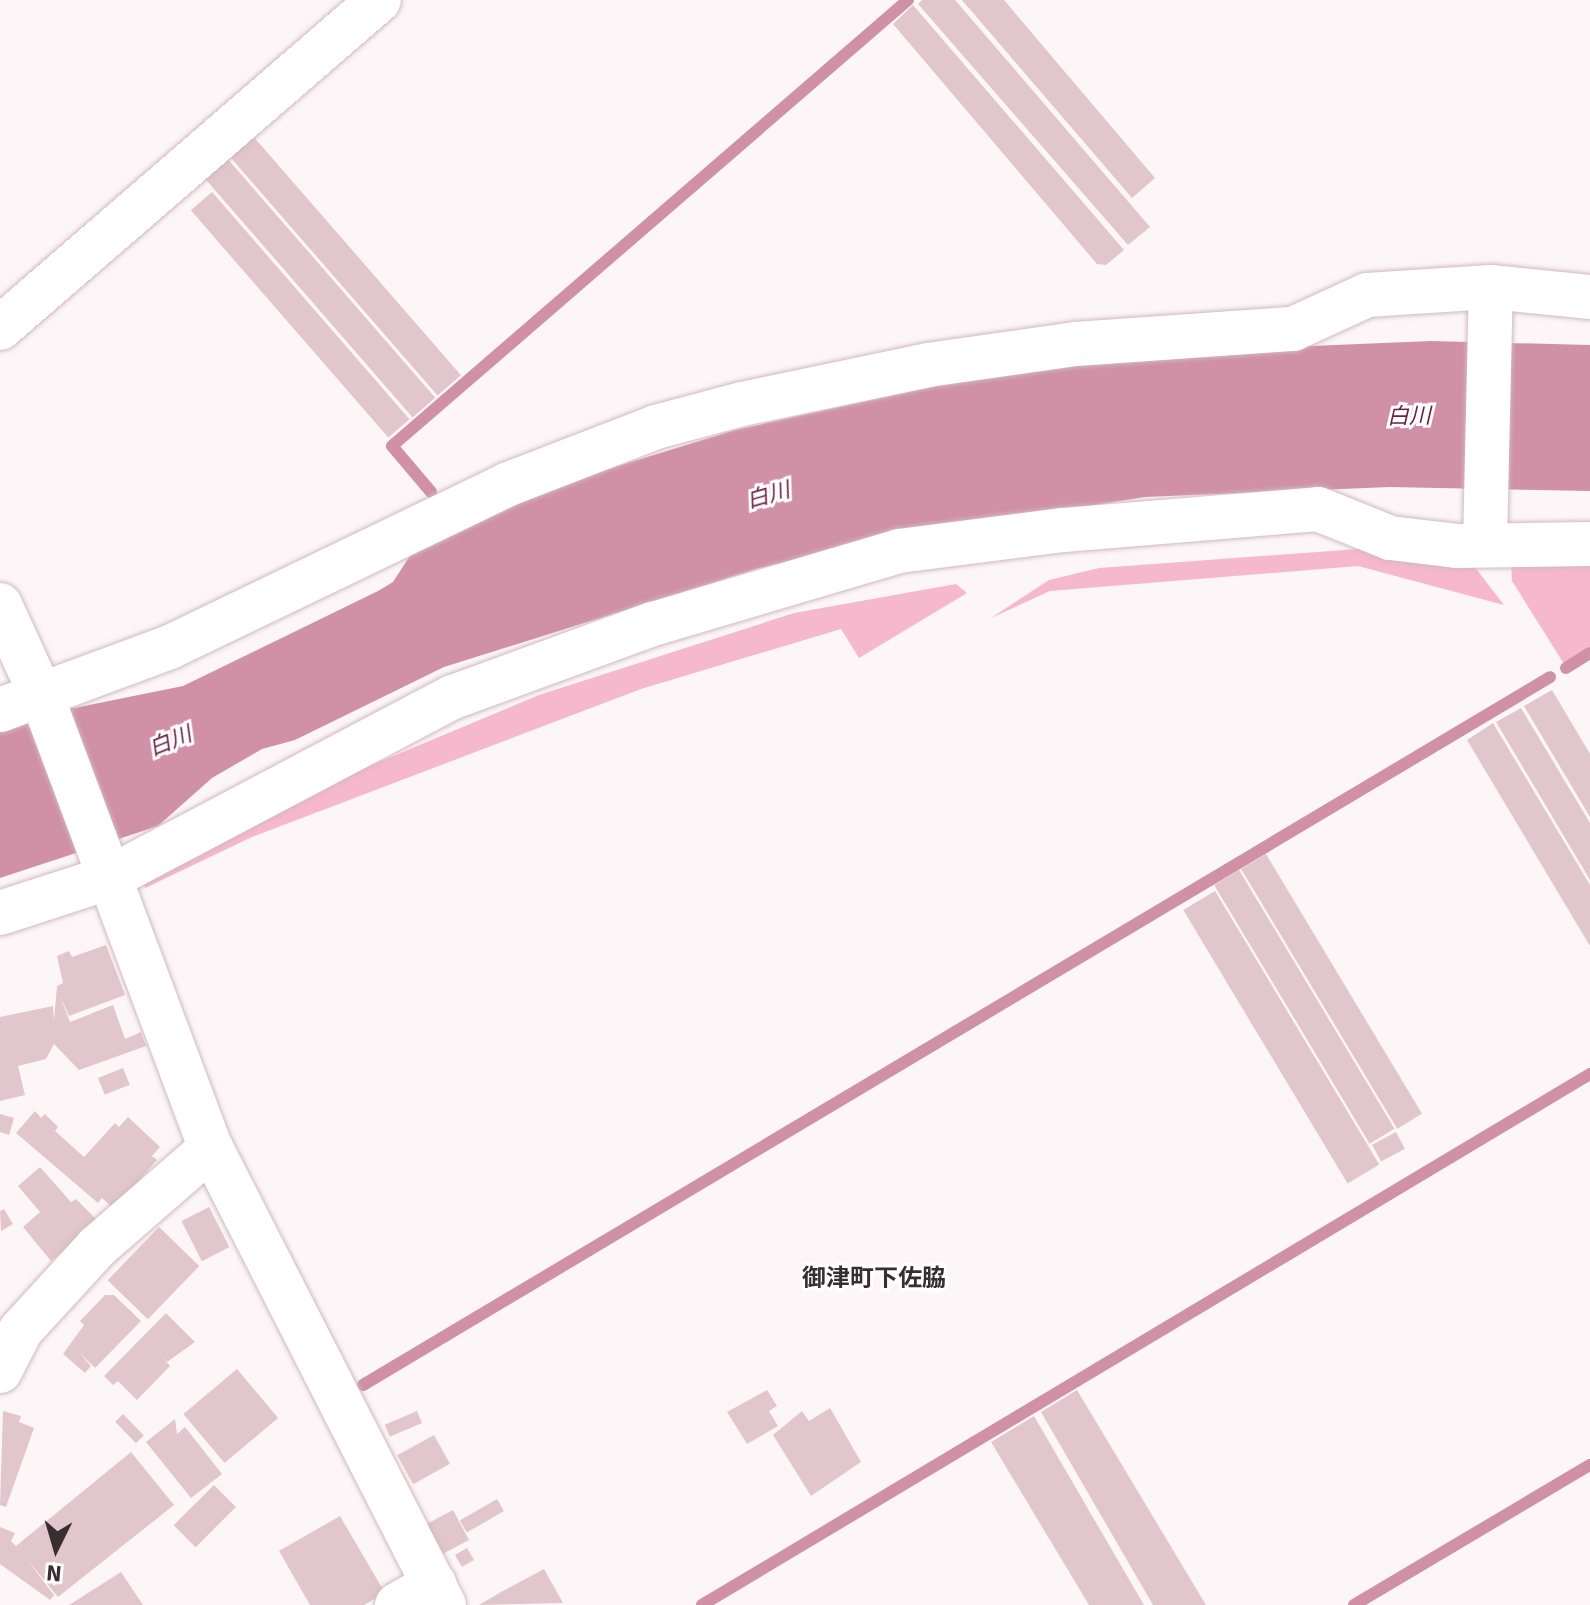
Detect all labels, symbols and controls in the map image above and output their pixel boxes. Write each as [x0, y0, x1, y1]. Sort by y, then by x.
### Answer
water label: 白川 [1387, 402, 1431, 430]
water label: 白川 [743, 476, 793, 514]
water label: 白川 [145, 721, 195, 761]
district label: 御津町下佐脇 [802, 1265, 946, 1293]
north arrow [16, 1509, 96, 1589]
text: N [45, 1559, 63, 1588]

